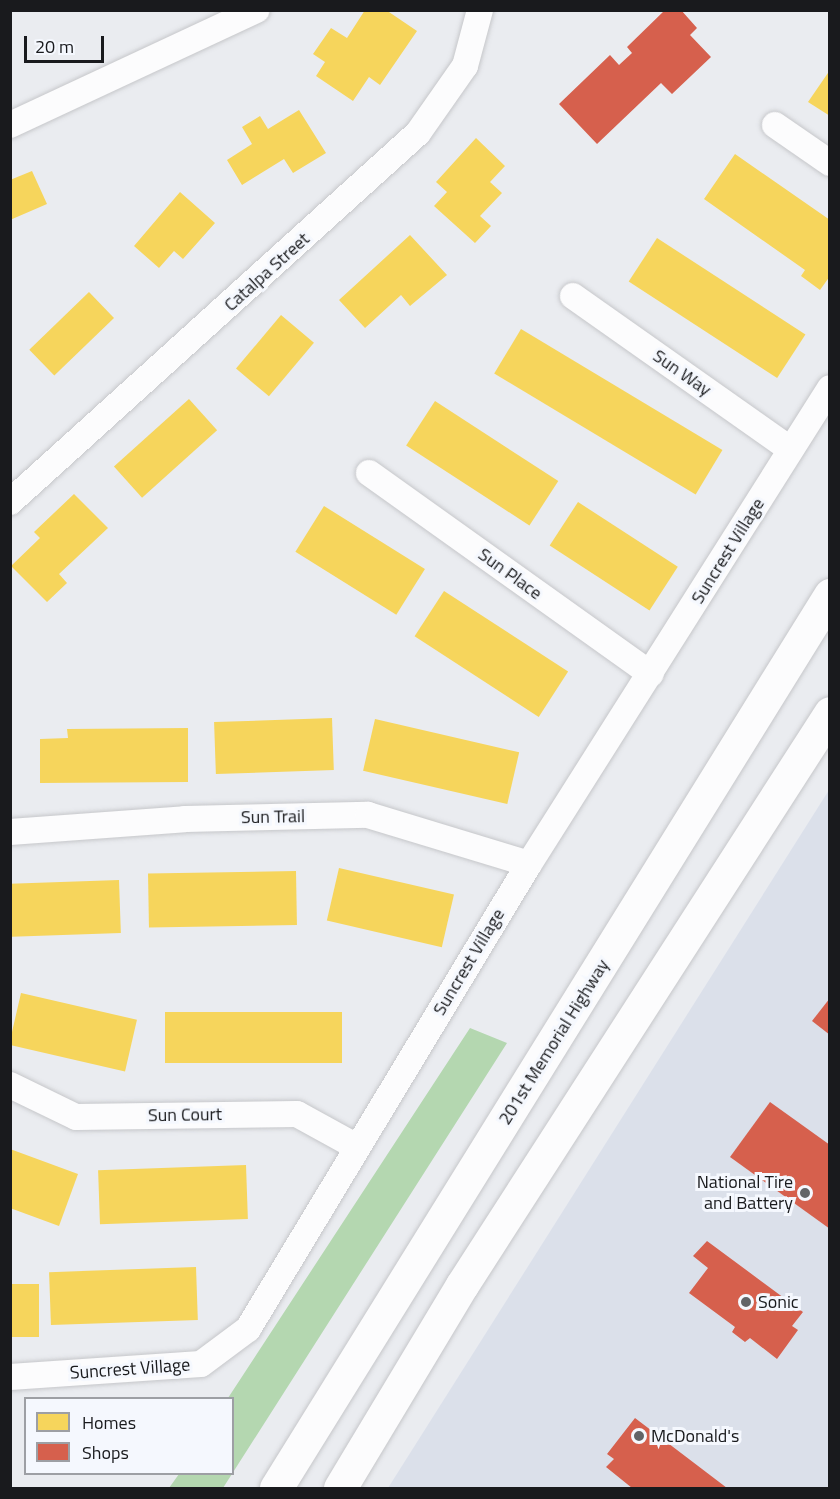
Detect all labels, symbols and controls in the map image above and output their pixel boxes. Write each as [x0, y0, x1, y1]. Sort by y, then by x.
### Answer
scale bar [27, 24, 106, 62]
text: 20 m [35, 33, 74, 60]
street label: Catalpa Street [220, 228, 314, 316]
street label: Sun Way [649, 345, 715, 401]
street label: Suncrest Village [687, 494, 769, 608]
street label: Sun Place [474, 544, 546, 604]
street label: Sun Trail [241, 806, 305, 828]
street label: Suncrest Village [429, 905, 509, 1019]
street label: 201st Memorial Highway [494, 955, 614, 1129]
street label: Sun Court [148, 1104, 222, 1126]
place label: National Tire and Battery [697, 1172, 793, 1214]
marker: National Tire and Battery [798, 1186, 812, 1200]
place label: Sonic [758, 1291, 799, 1313]
marker: Sonic [739, 1295, 753, 1309]
street label: Suncrest Village [69, 1354, 191, 1384]
legend [24, 1397, 234, 1475]
text: Homes [82, 1409, 136, 1436]
place label: McDonald's [651, 1425, 739, 1447]
marker: McDonald's [632, 1429, 646, 1443]
text: Shops [82, 1439, 129, 1466]

